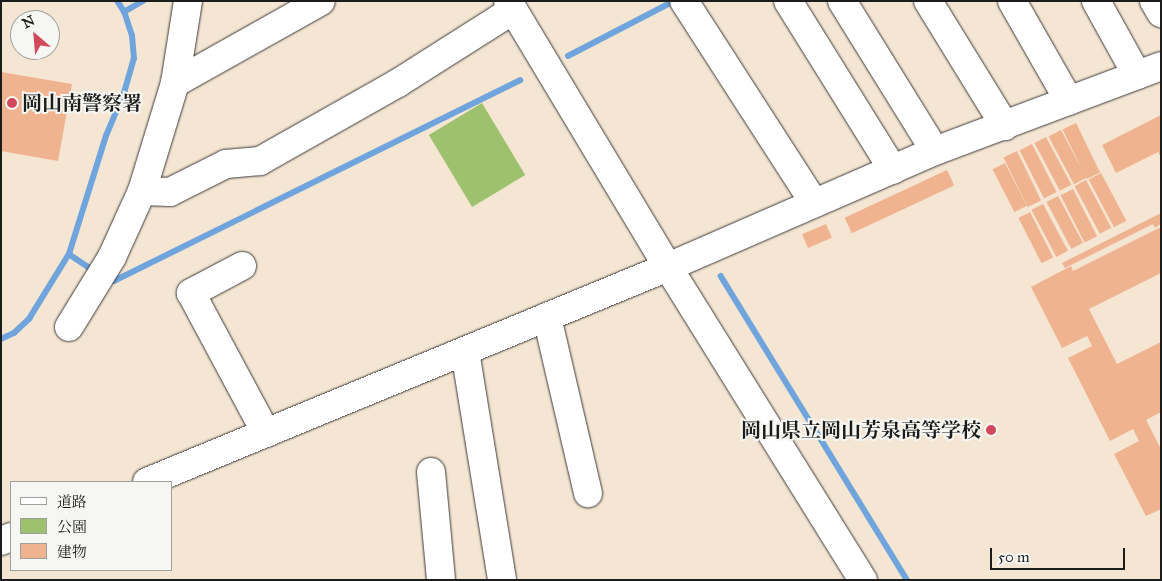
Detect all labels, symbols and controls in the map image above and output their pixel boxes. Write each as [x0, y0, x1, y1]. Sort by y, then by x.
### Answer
north arrow [10, 10, 60, 60]
text: N [19, 12, 38, 32]
place label: 岡山南警察署 [22, 91, 142, 115]
marker: 岡山南警察署 [6, 97, 18, 109]
place label: 岡山県立岡山芳泉高等学校 [741, 418, 981, 442]
marker: 岡山県立岡山芳泉高等学校 [985, 424, 997, 436]
legend [10, 481, 172, 571]
text: 道路 [57, 493, 87, 511]
text: 公園 [57, 518, 87, 536]
scale bar [992, 538, 1127, 570]
text: 建物 [57, 543, 87, 561]
text: 50 m [998, 548, 1030, 566]

